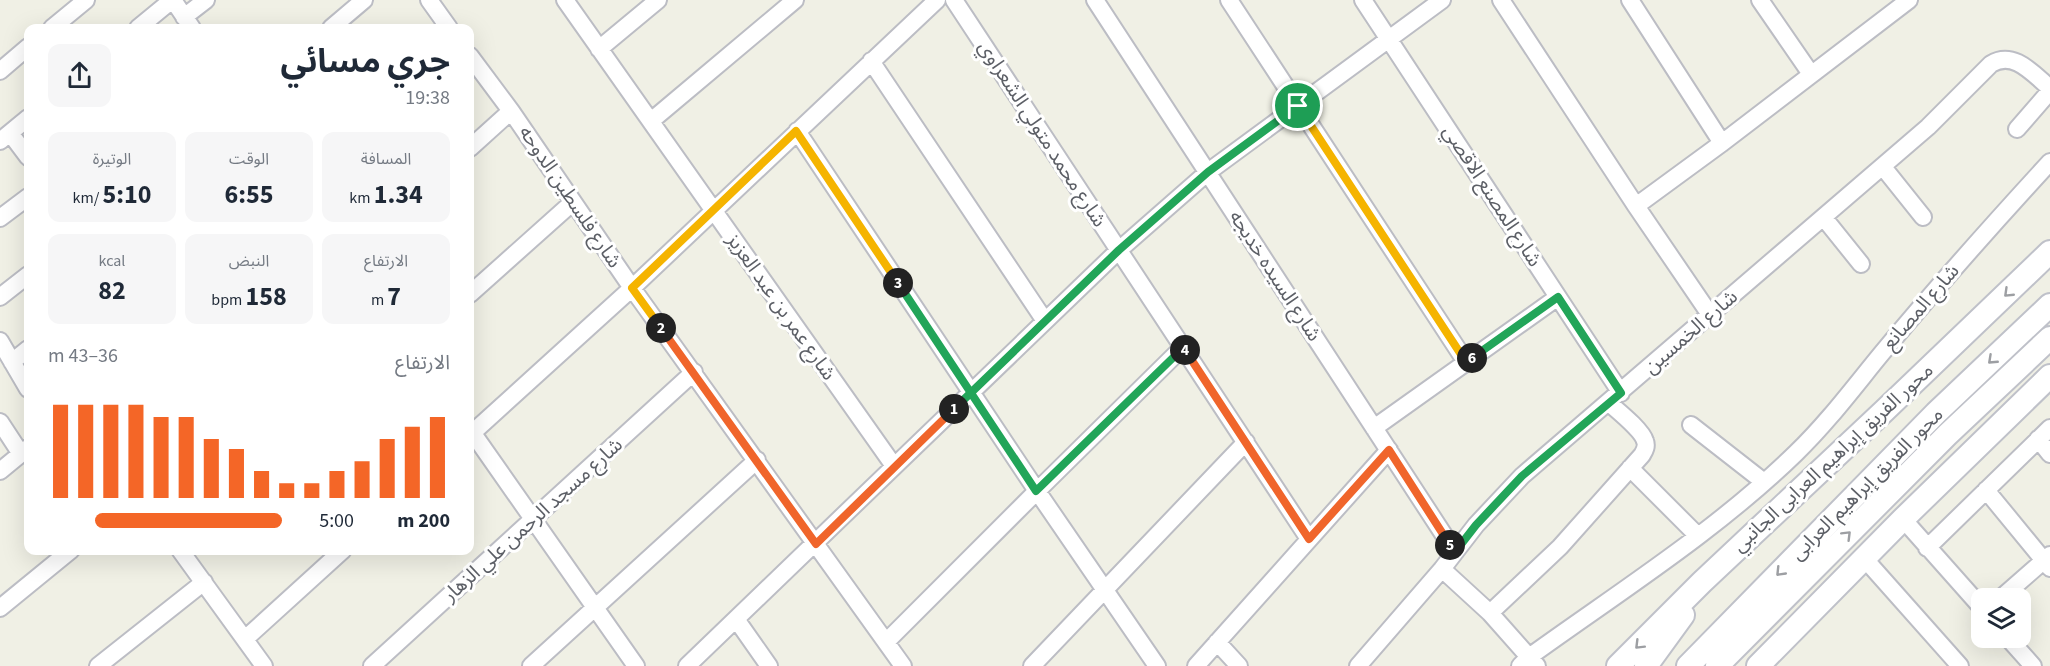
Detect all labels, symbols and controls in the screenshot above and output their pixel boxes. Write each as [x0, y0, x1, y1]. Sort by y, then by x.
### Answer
street label: شارع محمد متولي الشعراوي [971, 35, 1113, 233]
text: جري مسائي [281, 38, 450, 85]
button: share [48, 44, 111, 107]
pin [1272, 80, 1323, 131]
text: 19:38 [405, 84, 450, 112]
icon: arrive [1281, 89, 1314, 122]
street label: شارع فلسطين الدوحه [512, 120, 628, 274]
street label: شارع المصنع الاقصي [1435, 120, 1548, 273]
text: الوتيرة [93, 148, 131, 170]
text: الوقت [229, 148, 269, 170]
text: المسافة [361, 148, 411, 170]
text: 5:10 [103, 176, 151, 213]
text: 6:55 [225, 176, 273, 213]
text: 1.34 [374, 176, 423, 213]
text: /km [73, 187, 103, 209]
text: km [349, 187, 374, 209]
street label: شارع السيده خديجه [1222, 205, 1328, 347]
street label: شارع عمر بن عبد العزيز [719, 227, 842, 386]
text: kcal [99, 250, 125, 272]
text: النبض [229, 250, 269, 272]
text: الارتفاع [364, 250, 408, 272]
street label: شارع المصانع [1876, 258, 1966, 356]
pin: 3 [883, 268, 913, 298]
text: 82 [98, 272, 126, 309]
text: 3 [894, 272, 902, 294]
text: 158 [246, 278, 287, 315]
text: 7 [387, 278, 401, 315]
street label: شارع الخمسين [1638, 283, 1744, 381]
one-way arrow [2004, 285, 2015, 296]
text: bpm [211, 289, 246, 311]
text: m [371, 289, 387, 311]
pin: 2 [646, 313, 676, 343]
text: 2 [657, 317, 665, 339]
pin: 4 [1170, 335, 1200, 365]
text: 4 [1181, 339, 1189, 361]
text: 36–43 m [48, 342, 118, 370]
pin: 6 [1457, 343, 1487, 373]
text: 6 [1468, 347, 1476, 369]
text: الارتفاع [395, 349, 450, 377]
one-way arrow [1989, 352, 2000, 363]
street label: محور الفريق إبراهيم العرابى الجانبي [1728, 359, 1938, 557]
pin: 1 [939, 394, 969, 424]
text: 1 [950, 398, 958, 420]
street label: محور الفريق إبراهيم العرابى [1786, 403, 1948, 565]
street label: شارع مسجد الرحمن علي الزهار [436, 432, 630, 610]
text: 5:00 [319, 507, 354, 535]
text: 200 m [397, 507, 450, 535]
pin: 5 [1435, 530, 1465, 560]
one-way arrow [1839, 531, 1850, 542]
text: 5 [1446, 534, 1454, 556]
one-way arrow [1776, 565, 1787, 575]
map controls [1971, 588, 2031, 648]
button: layers [1971, 588, 2031, 648]
one-way arrow [1636, 638, 1646, 649]

